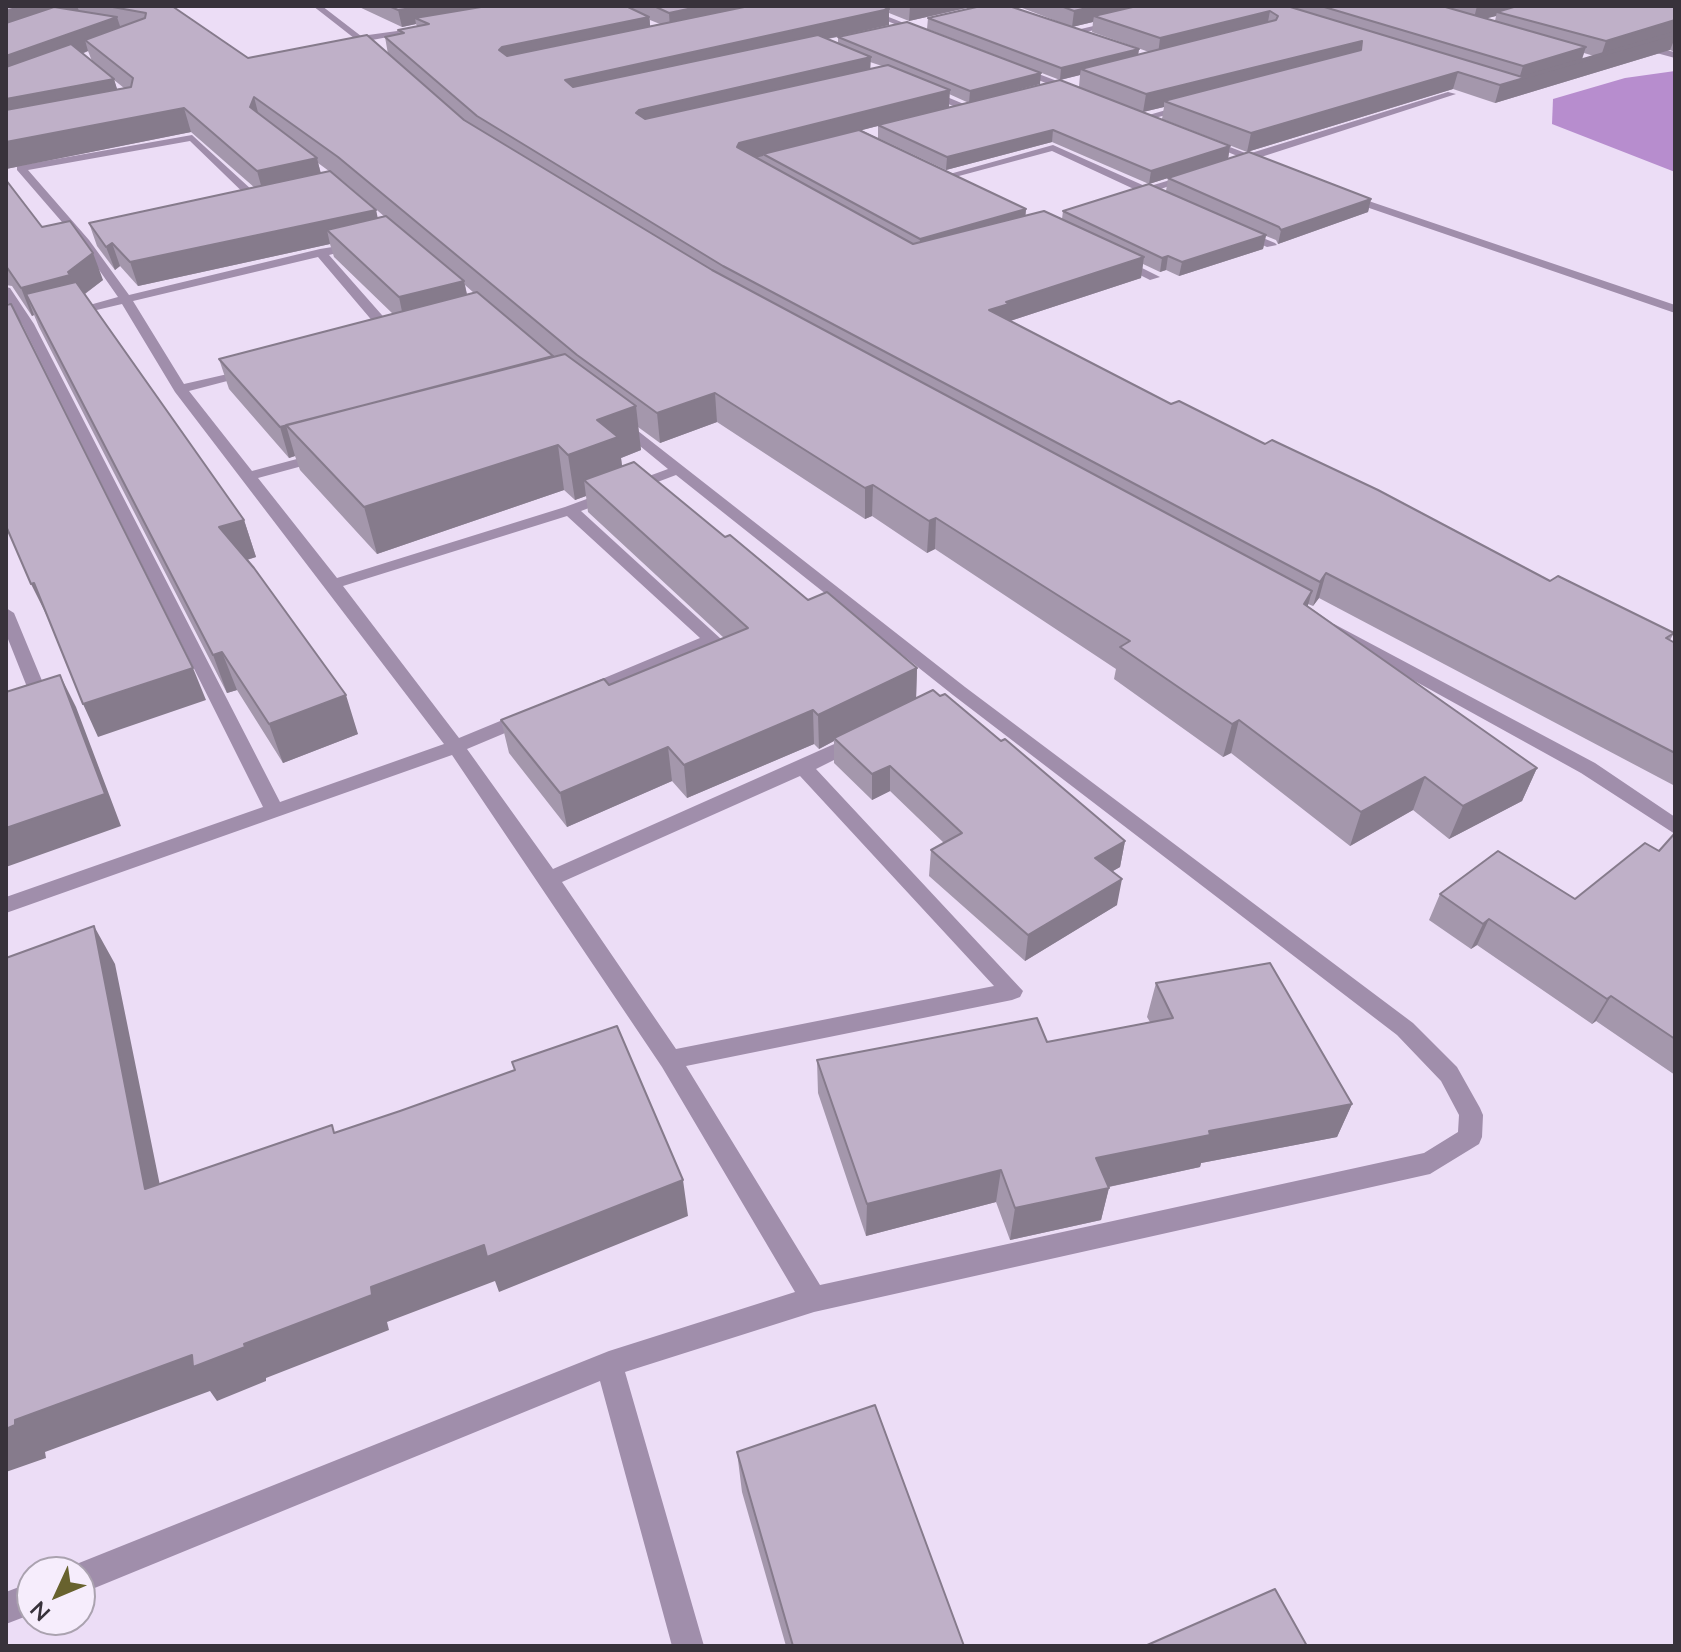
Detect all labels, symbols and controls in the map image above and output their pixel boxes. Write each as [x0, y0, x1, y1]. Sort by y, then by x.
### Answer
north arrow [16, 1556, 96, 1636]
text: N [24, 1596, 55, 1627]

